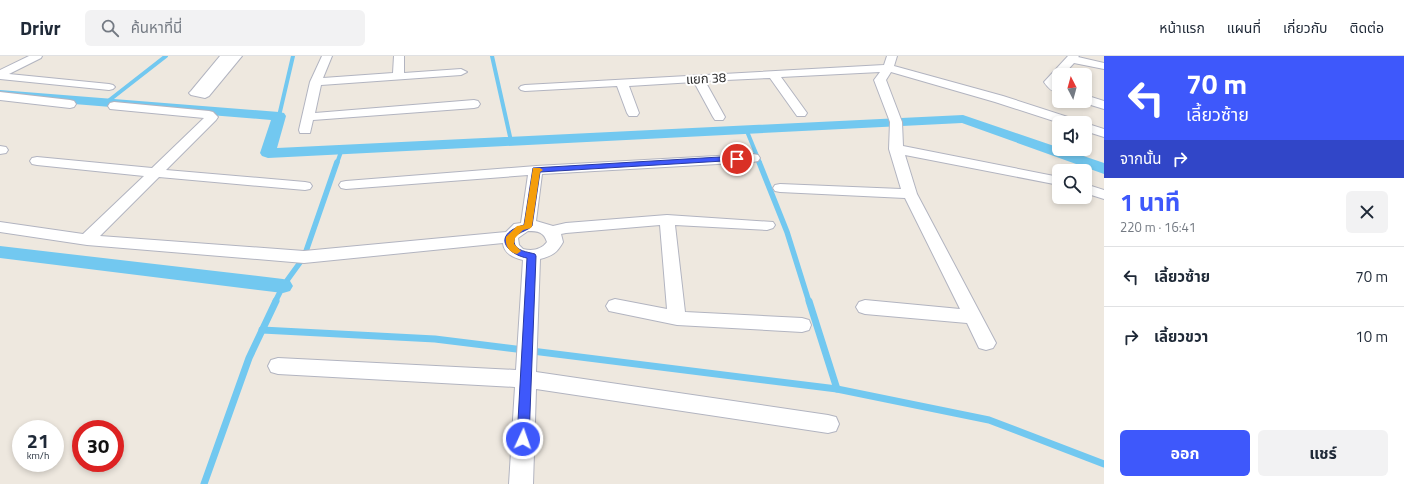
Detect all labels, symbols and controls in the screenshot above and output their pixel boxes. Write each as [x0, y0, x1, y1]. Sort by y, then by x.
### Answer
search box [85, 10, 365, 46]
text: Drivr [20, 13, 61, 42]
text: ค้นหาที่นี่ [131, 16, 182, 39]
icon: search [99, 17, 121, 39]
text: หน้าแรก [1159, 17, 1205, 38]
text: แผนที่ [1227, 17, 1261, 38]
text: เกี่ยวกับ [1283, 17, 1328, 38]
text: ติดต่อ [1350, 17, 1384, 38]
text: 70 m [1186, 62, 1247, 105]
street label: แยก 38 [686, 67, 726, 89]
north arrow [1052, 68, 1092, 108]
map controls [1052, 68, 1092, 204]
icon: left [1120, 72, 1172, 124]
text: เลี้ยวซ้าย [1186, 101, 1249, 128]
button: sound [1052, 116, 1092, 156]
pin [720, 142, 754, 176]
text: จากนั้น [1120, 147, 1161, 170]
icon: arrive [726, 148, 748, 170]
icon: right [1169, 148, 1191, 170]
button: search [1052, 164, 1092, 204]
text: 1 นาที [1120, 184, 1180, 220]
button: close [1346, 191, 1388, 233]
text: 220 m · 16:41 [1120, 217, 1196, 237]
text: เลี้ยวซ้าย [1154, 265, 1210, 288]
text: 70 m [1355, 265, 1388, 288]
icon: left [1120, 266, 1142, 288]
text: เลี้ยวขวา [1154, 325, 1208, 348]
text: 10 m [1355, 325, 1388, 348]
icon: right [1120, 326, 1142, 348]
position arrow [502, 418, 544, 460]
speed limit sign: 30 [72, 420, 124, 472]
text: 21 [27, 425, 49, 456]
button: ออก [1120, 430, 1250, 476]
button: แชร์ [1258, 430, 1388, 476]
text: km/h [27, 448, 49, 463]

